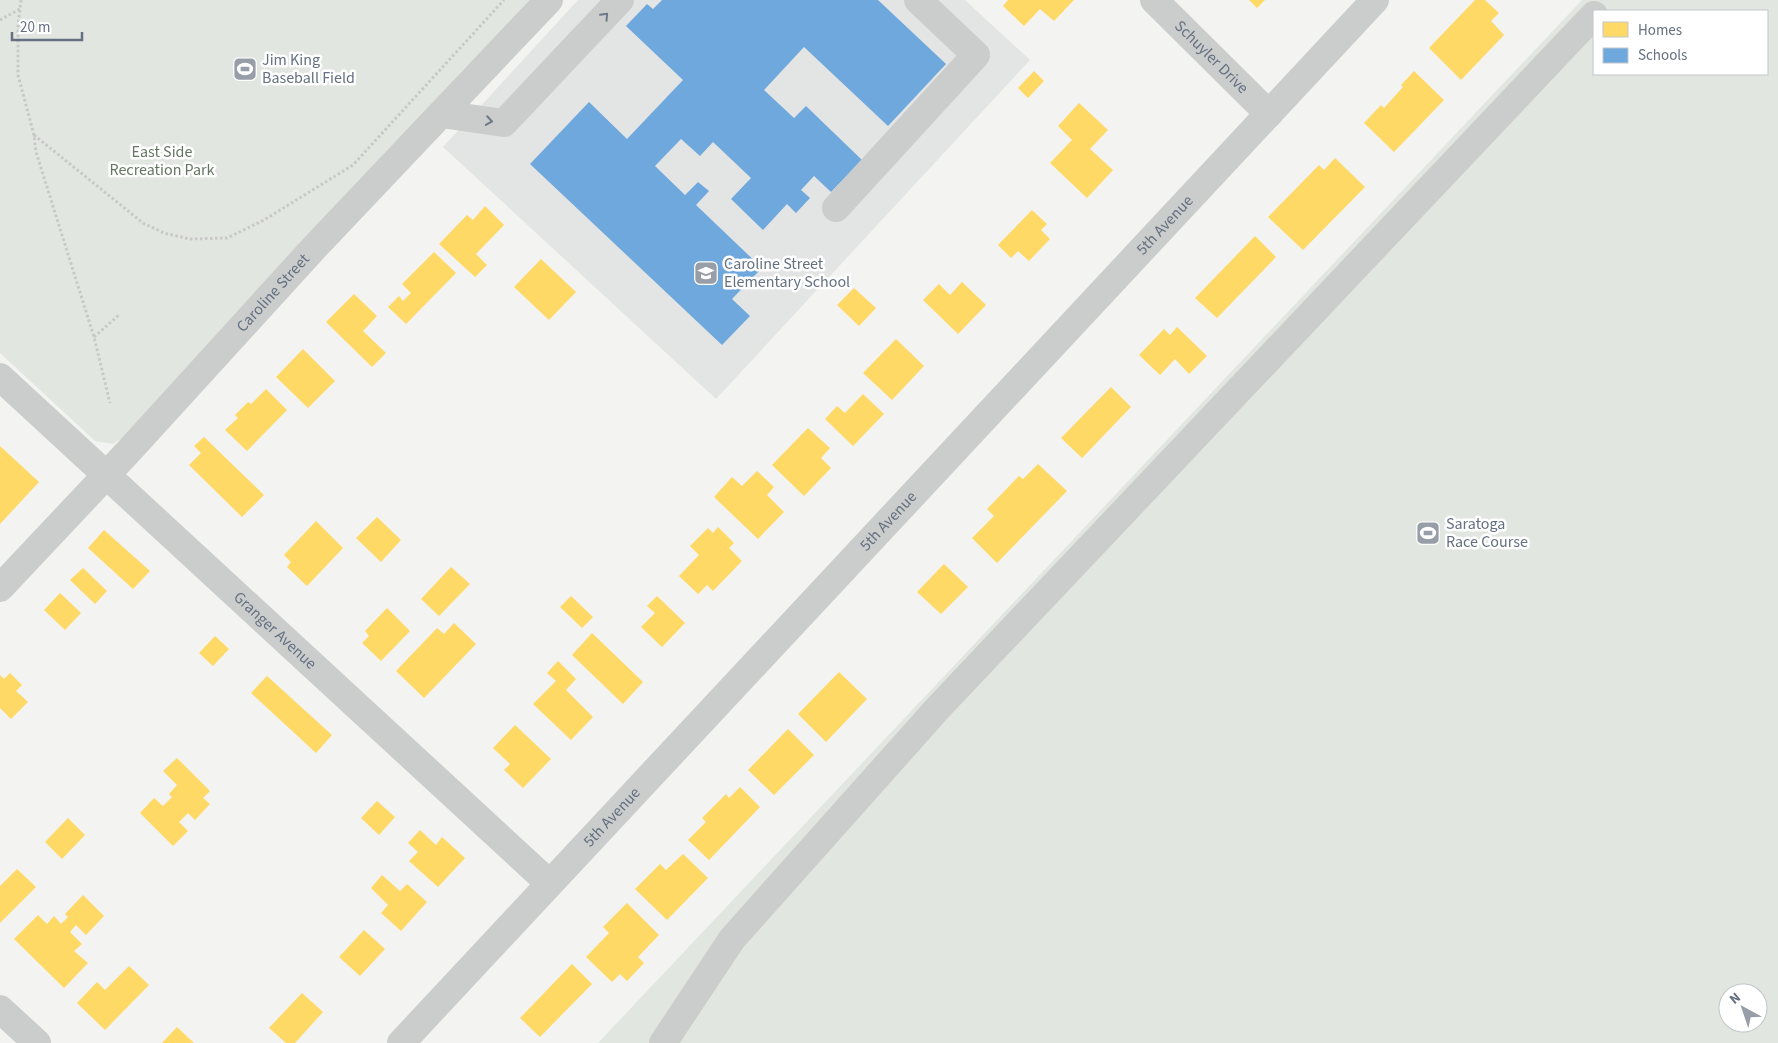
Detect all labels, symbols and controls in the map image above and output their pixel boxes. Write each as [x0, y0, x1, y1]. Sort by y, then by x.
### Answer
scale bar [12, 10, 82, 42]
legend [1593, 10, 1768, 75]
one-way arrow [599, 12, 608, 21]
street label: Schuyler Drive [1170, 15, 1253, 99]
text: 20 m [20, 17, 50, 38]
text: Homes [1638, 20, 1682, 41]
text: Schools [1638, 45, 1687, 66]
place label: Jim King Baseball Field [262, 49, 355, 89]
sports icon: Jim King Baseball Field [232, 56, 258, 82]
one-way arrow [485, 115, 493, 126]
park label: East Side Recreation Park [109, 141, 215, 181]
street label: 5th Avenue [1131, 190, 1198, 260]
street label: Caroline Street [231, 248, 315, 337]
place label: Caroline Street Elementary School [724, 253, 850, 293]
school or university icon: Caroline Street Elementary School [693, 260, 719, 286]
street label: 5th Avenue [855, 486, 922, 556]
place label: Saratoga Race Course [1446, 513, 1528, 553]
sports icon: Saratoga Race Course [1415, 520, 1441, 546]
street label: Granger Avenue [229, 587, 321, 674]
street label: 5th Avenue [578, 782, 645, 852]
north arrow [1718, 983, 1768, 1033]
text: N [1725, 988, 1745, 1009]

